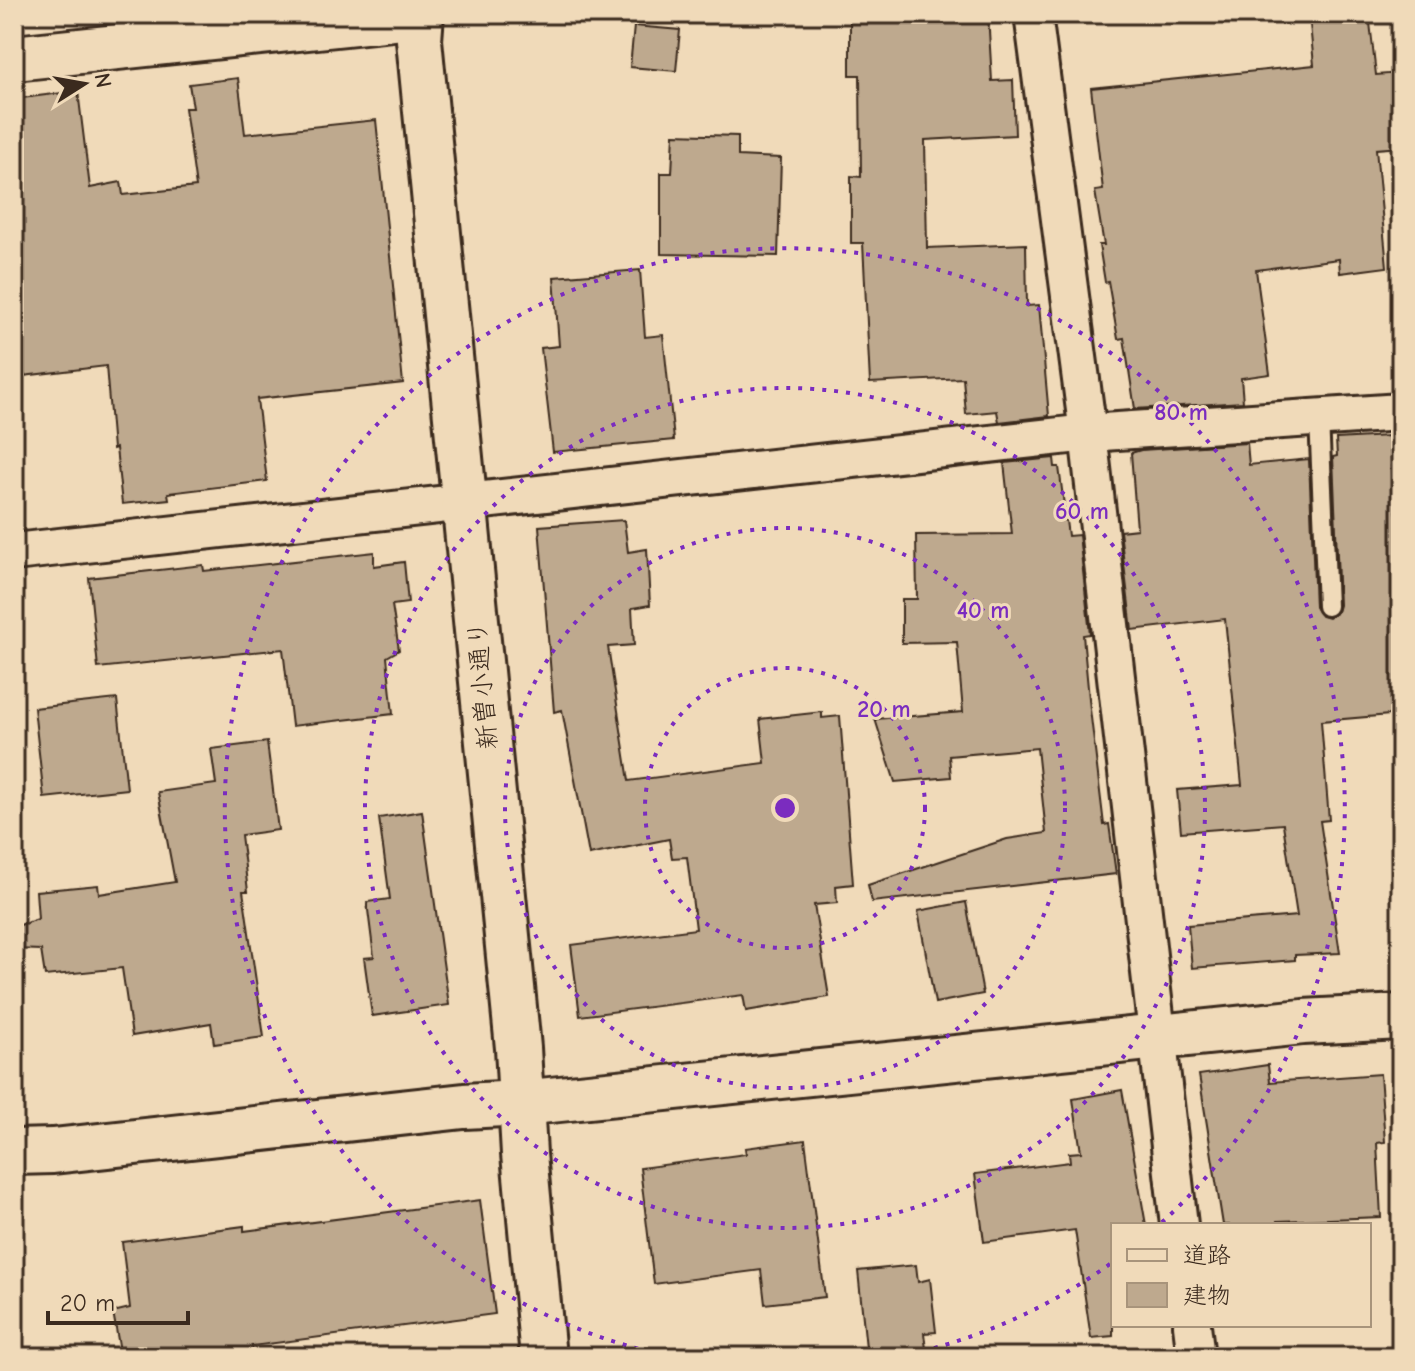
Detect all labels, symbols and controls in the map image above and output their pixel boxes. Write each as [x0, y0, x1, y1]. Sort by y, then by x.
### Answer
north arrow [44, 44, 124, 124]
text: N [89, 71, 117, 90]
text: 80 m [1154, 398, 1208, 426]
text: 60 m [1055, 497, 1109, 525]
text: 40 m [957, 596, 1009, 624]
street label: 新曽小通り [462, 619, 504, 751]
text: 20 m [857, 695, 911, 723]
centre of rings [771, 794, 799, 822]
legend [1111, 1223, 1371, 1327]
text: 道路 [1183, 1241, 1231, 1269]
scale bar [48, 1275, 188, 1325]
text: 建物 [1183, 1281, 1231, 1309]
text: 20 m [60, 1289, 115, 1317]

